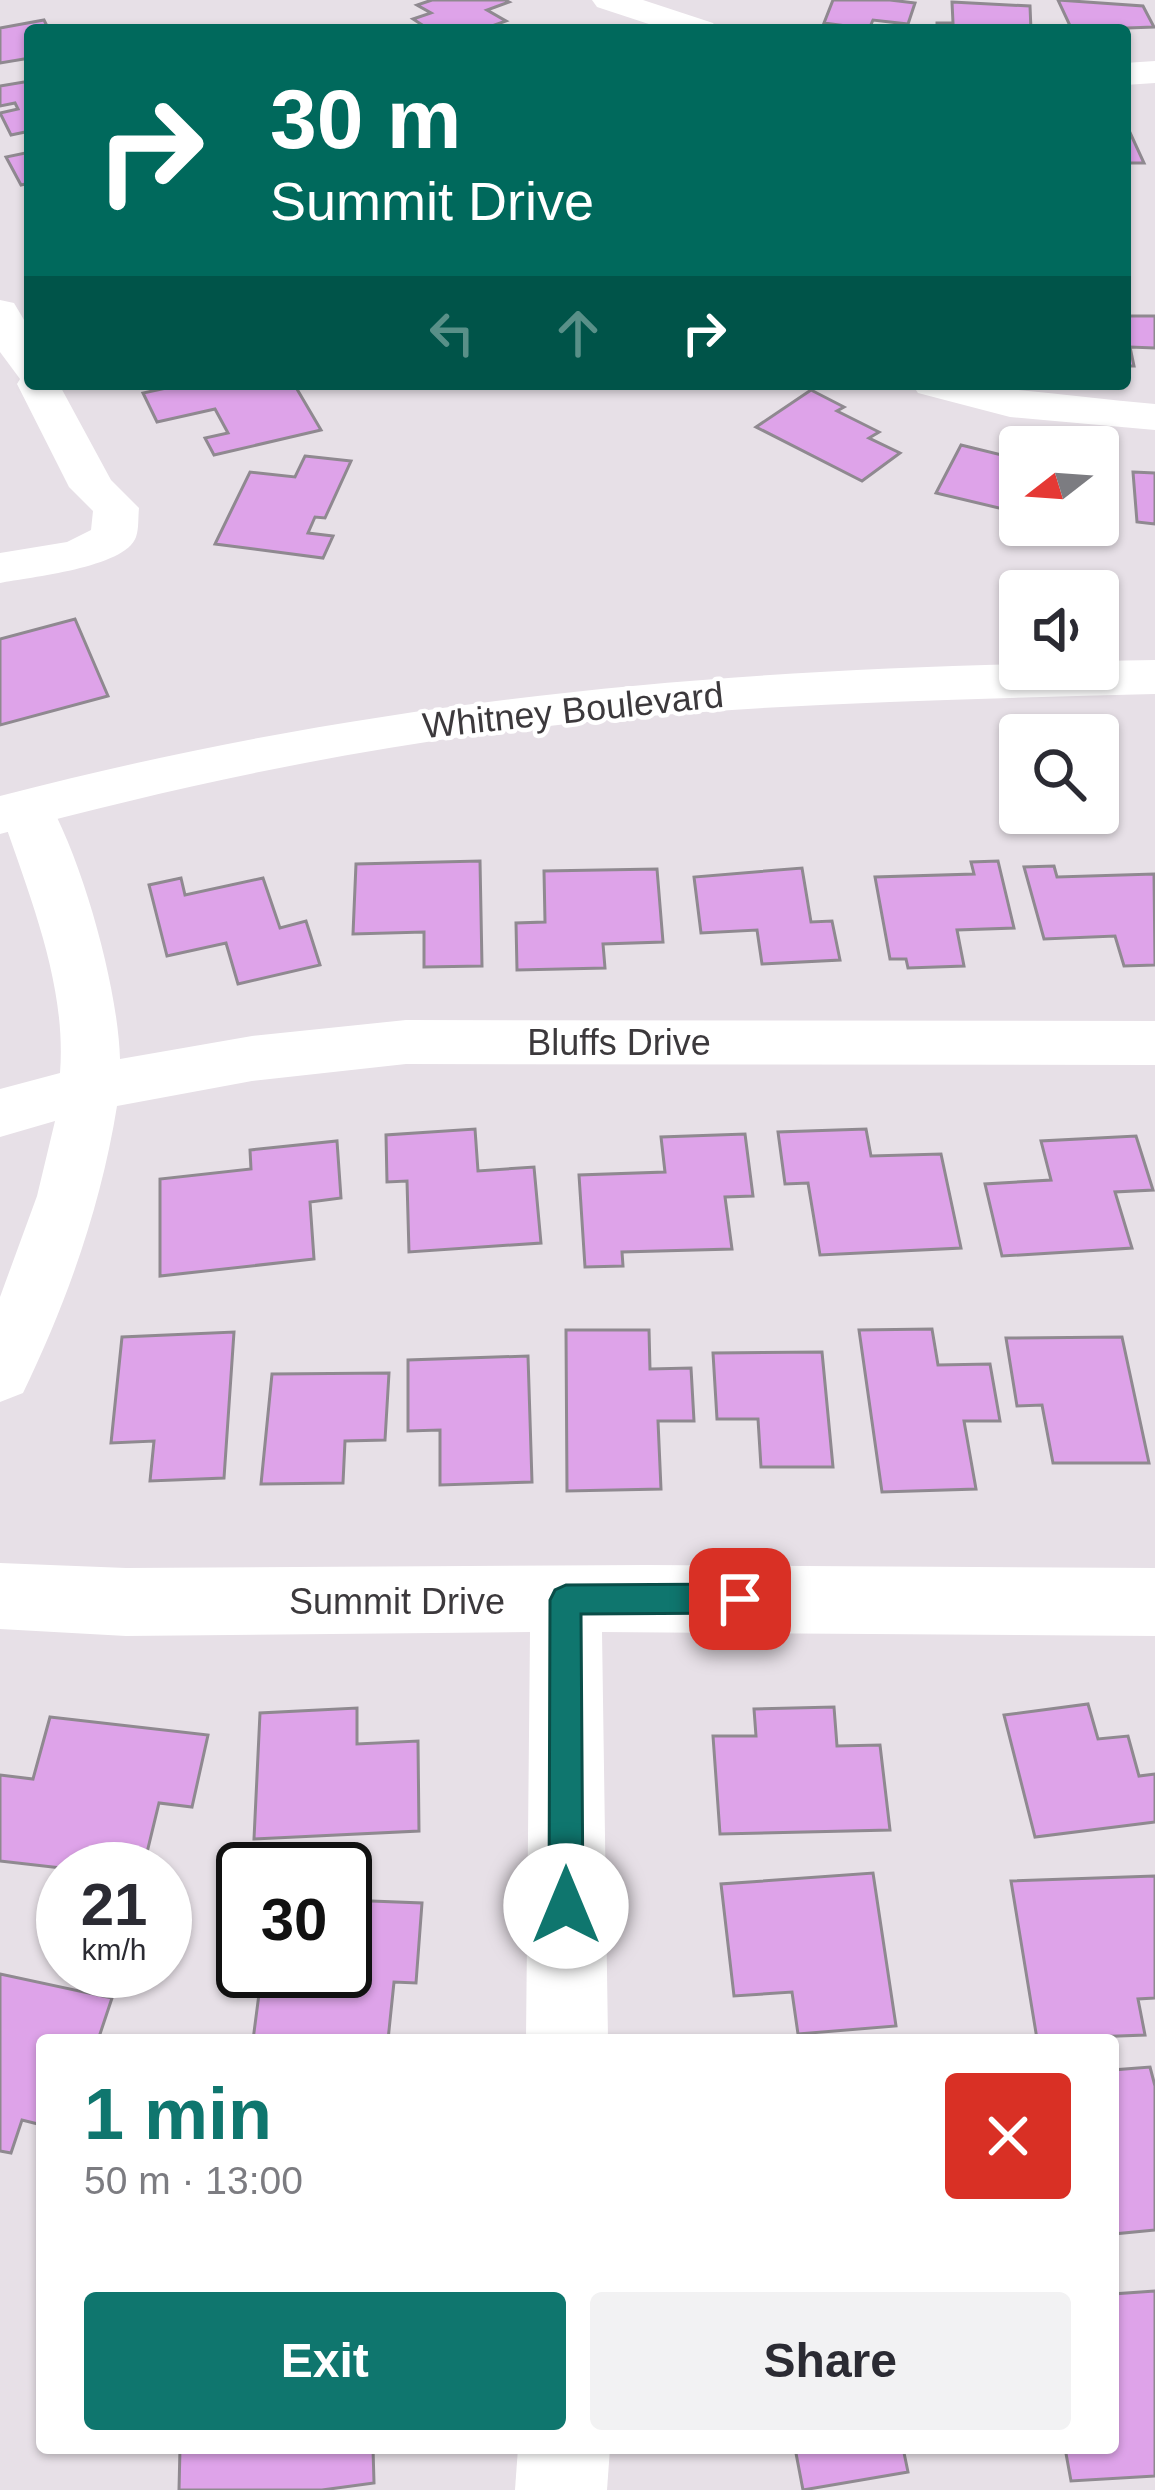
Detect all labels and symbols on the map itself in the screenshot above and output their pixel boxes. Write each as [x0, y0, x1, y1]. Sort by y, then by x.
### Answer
north arrow [999, 426, 1119, 546]
street label: Whitney Boulevard [421, 674, 725, 746]
street label: Bluffs Drive [527, 1022, 711, 1063]
pin [689, 1548, 791, 1650]
street label: Summit Drive [289, 1581, 505, 1622]
speed limit sign: 30 [216, 1842, 372, 1998]
position arrow [503, 1843, 629, 1969]

